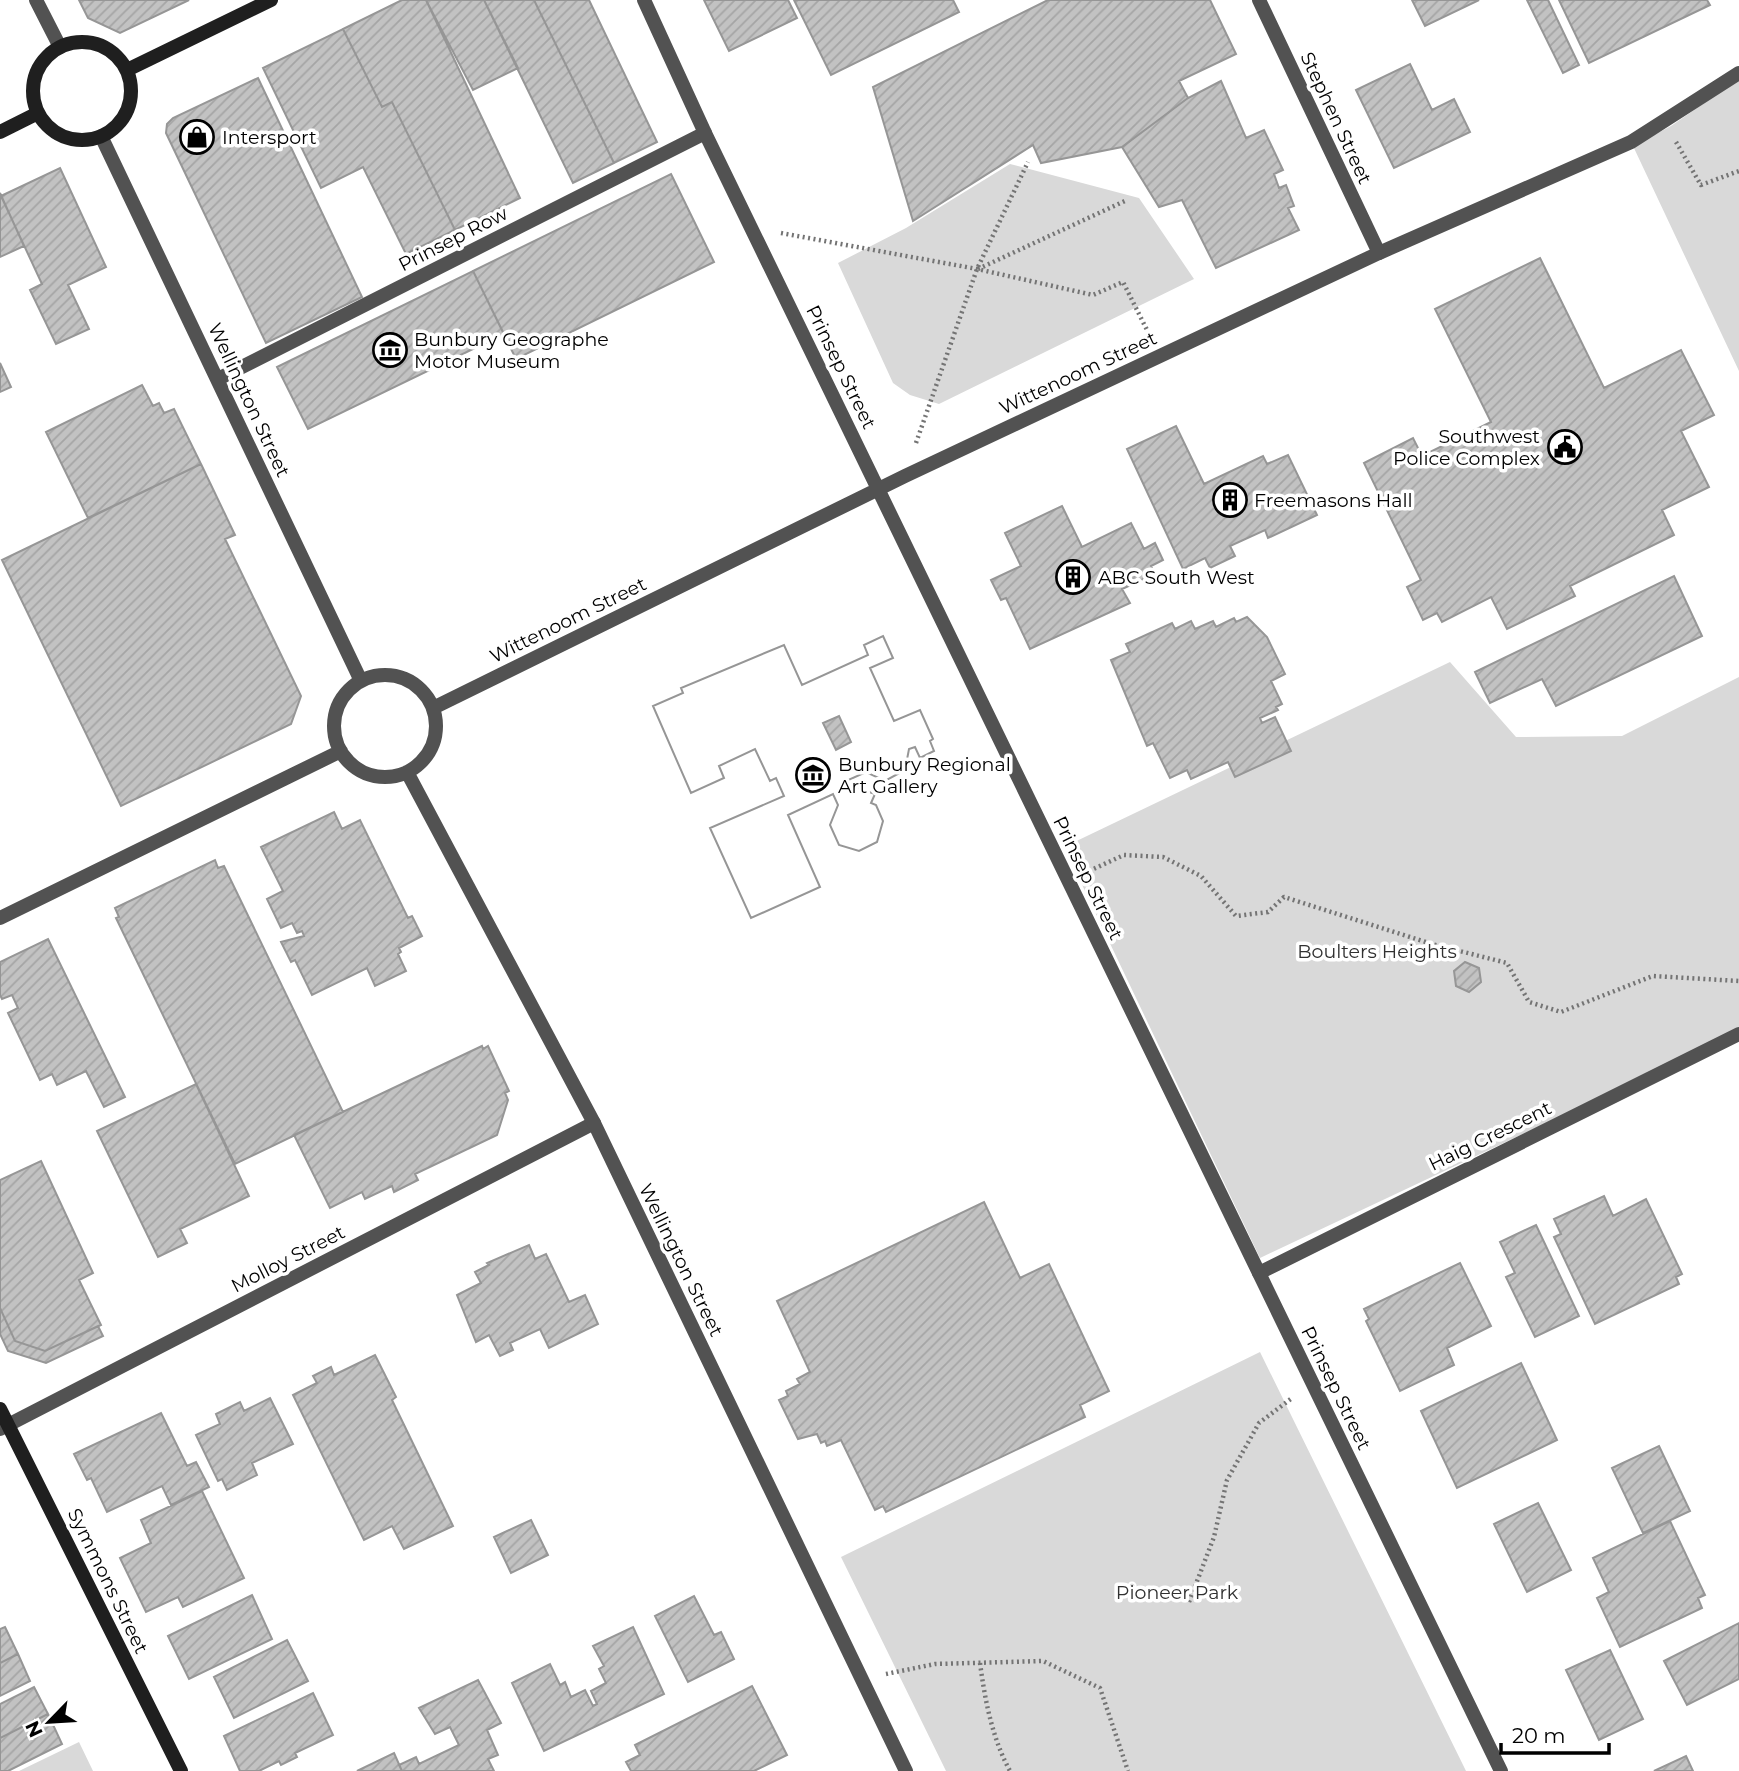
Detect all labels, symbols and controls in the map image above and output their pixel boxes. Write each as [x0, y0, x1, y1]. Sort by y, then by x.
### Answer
street label: Stephen Street [1295, 48, 1377, 188]
shop icon: Intersport [178, 118, 216, 156]
place label: Intersport [222, 126, 317, 149]
street label: Prinsep Row [395, 202, 512, 276]
street label: Prinsep Street [801, 301, 881, 433]
street label: Wellington Street [203, 319, 295, 481]
street label: Wittenoom Street [996, 326, 1161, 420]
place label: Bunbury Geographe Motor Museum [414, 328, 609, 373]
museum icon: Bunbury Geographe Motor Museum [371, 331, 409, 369]
place label: Southwest Police Complex [1393, 425, 1540, 470]
public building icon: Southwest Police Complex [1546, 428, 1584, 466]
building icon: Freemasons Hall [1211, 481, 1249, 519]
place label: Freemasons Hall [1254, 489, 1413, 512]
building icon: ABC South West [1054, 558, 1092, 596]
place label: ABC South West [1098, 566, 1255, 589]
street label: Wittenoom Street [486, 572, 650, 668]
place label: Bunbury Regional Art Gallery [838, 753, 1011, 798]
museum icon: Bunbury Regional Art Gallery [794, 756, 832, 794]
street label: Prinsep Street [1048, 812, 1128, 944]
park label: Boulters Heights [1297, 940, 1457, 963]
street label: Haig Crescent [1425, 1096, 1555, 1176]
street label: Wellington Street [634, 1180, 728, 1340]
street label: Molloy Street [227, 1220, 349, 1298]
street label: Prinsep Street [1296, 1322, 1376, 1454]
street label: Symmons Street [63, 1505, 153, 1658]
park label: Pioneer Park [1116, 1581, 1239, 1604]
north arrow [14, 1687, 84, 1757]
scale bar [1501, 1712, 1610, 1756]
text: N [20, 1717, 48, 1741]
text: 20 m [1512, 1723, 1566, 1748]

